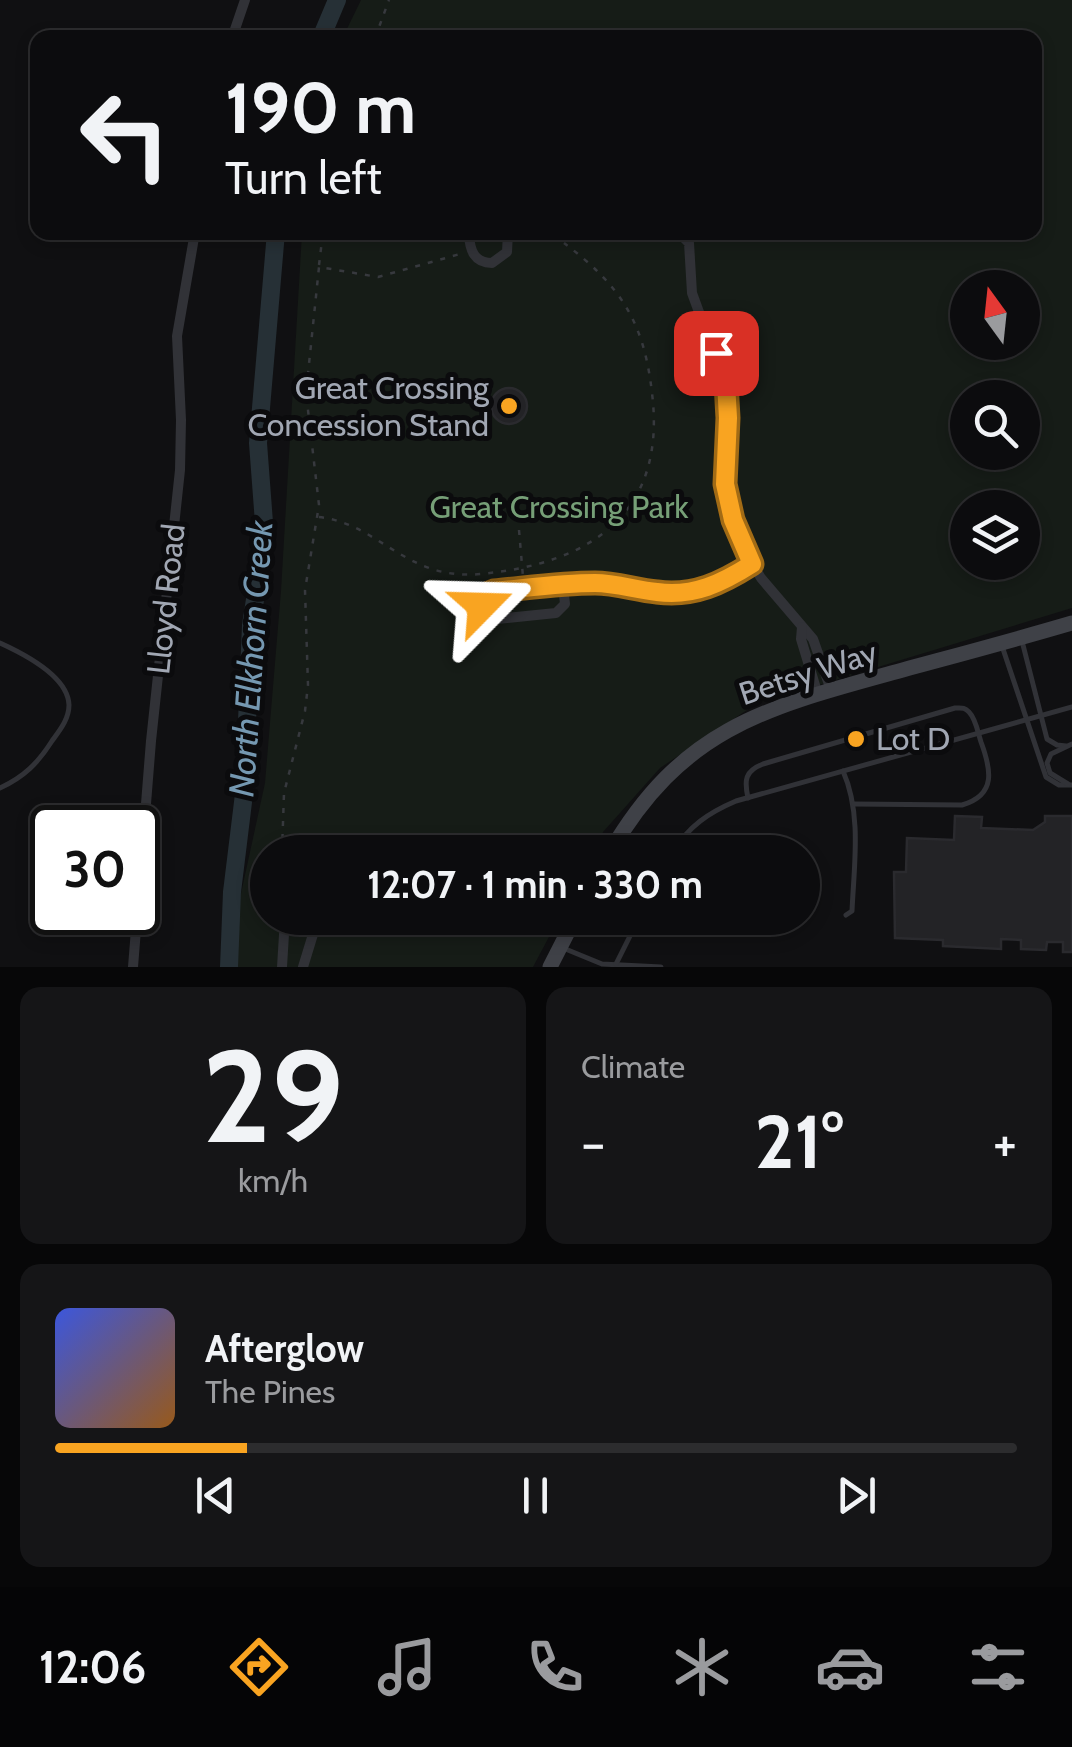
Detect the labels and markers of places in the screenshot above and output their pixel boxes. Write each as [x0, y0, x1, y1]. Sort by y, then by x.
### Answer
pin [674, 311, 759, 396]
place label: Great Crossing Concession Stand [248, 368, 490, 444]
marker: Great Crossing Concession Stand [498, 395, 520, 417]
place label: Lot D [876, 719, 950, 758]
marker: Lot D [845, 728, 867, 750]

